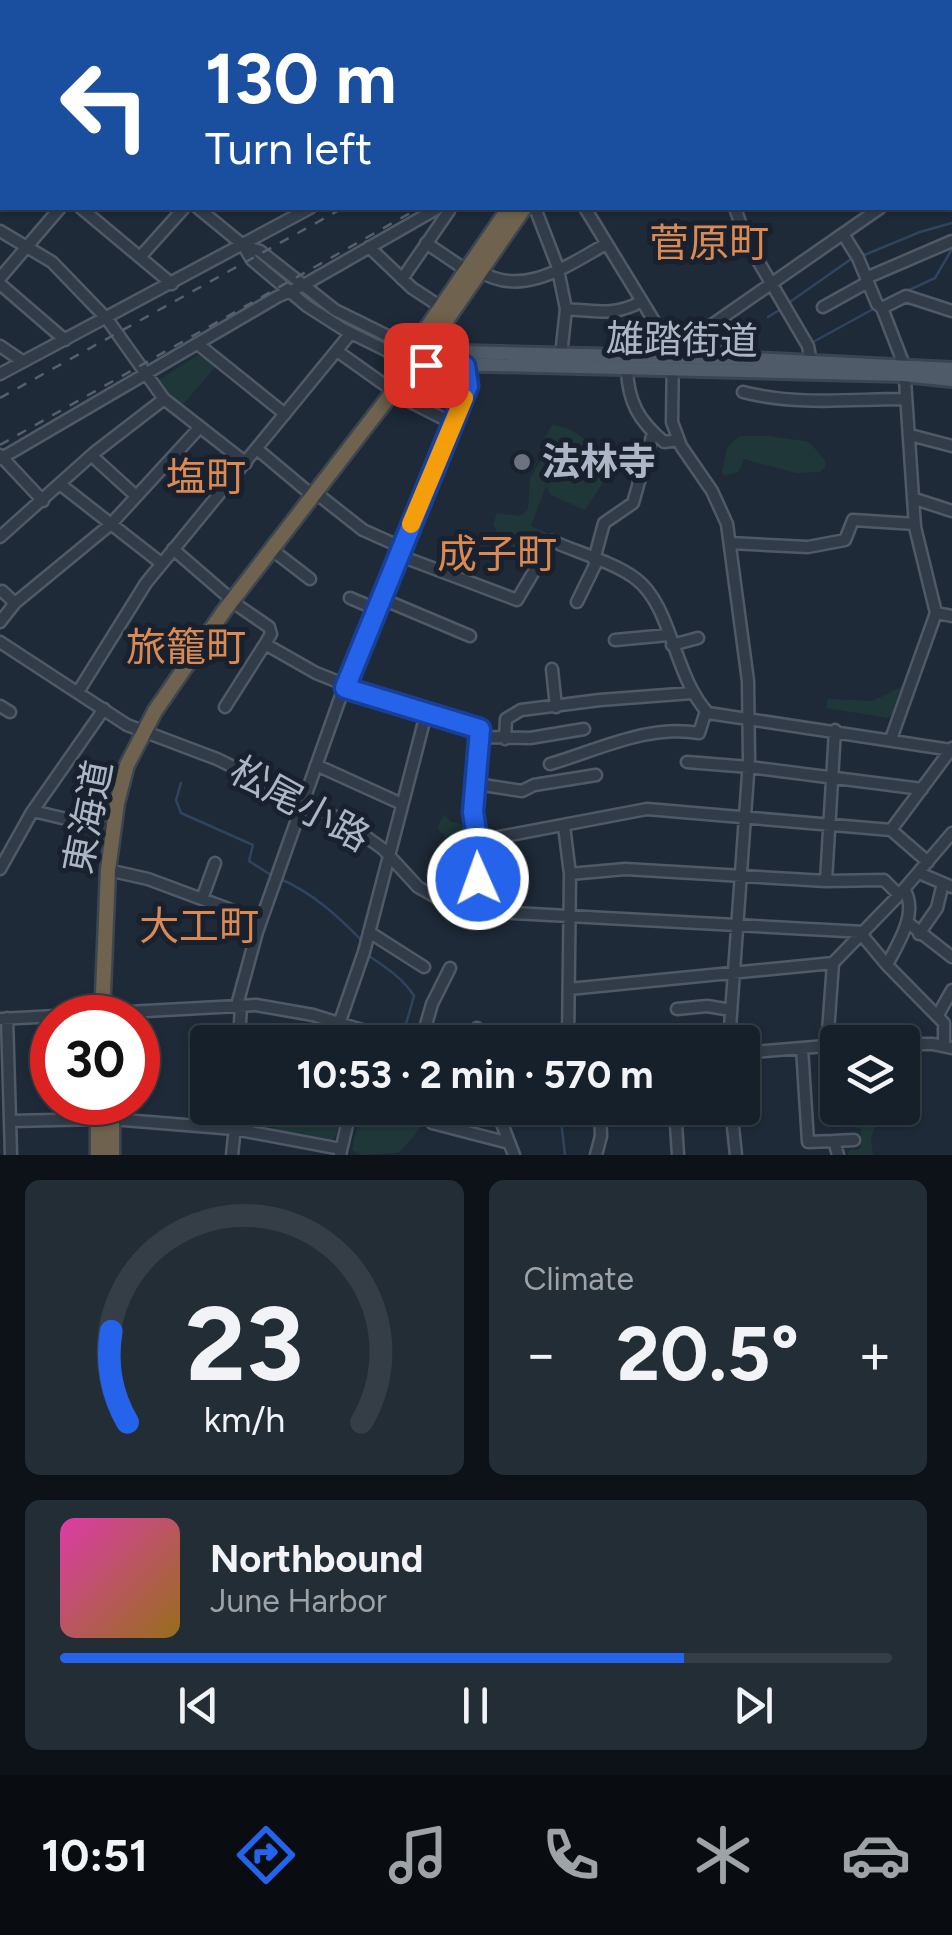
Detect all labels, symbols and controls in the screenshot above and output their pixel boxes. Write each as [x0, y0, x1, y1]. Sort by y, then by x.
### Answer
text: 130 m [205, 36, 397, 121]
icon: left [40, 40, 170, 170]
text: Turn left [205, 121, 372, 175]
district label: 菅原町 [649, 219, 769, 267]
street label: 雄踏街道 [606, 316, 758, 364]
pin [384, 323, 469, 408]
icon: arrive [399, 338, 454, 393]
place label: 法林寺 [542, 439, 656, 485]
marker: 法林寺 [511, 451, 533, 473]
district label: 塩町 [166, 453, 246, 501]
district label: 成子町 [437, 530, 557, 578]
district label: 旅籠町 [126, 623, 246, 671]
street label: 松尾小路 [222, 747, 378, 861]
street label: 東海道 [55, 757, 121, 877]
position arrow [426, 827, 530, 931]
district label: 大工町 [139, 902, 259, 950]
speed limit sign: 30 [30, 995, 160, 1125]
map controls [820, 1025, 920, 1125]
button: layers [820, 1025, 920, 1125]
text: 10:53 · 2 min · 570 m [297, 1052, 653, 1098]
text: Climate [524, 1260, 634, 1298]
text: 23 [185, 1281, 303, 1406]
text: 20.5° [616, 1309, 799, 1399]
text: − [524, 1321, 558, 1387]
text: + [858, 1321, 892, 1387]
text: km/h [203, 1398, 285, 1441]
text: Northbound [210, 1536, 423, 1582]
text: June Harbor [210, 1582, 387, 1620]
icon: previous [171, 1678, 226, 1733]
icon: pause [448, 1678, 503, 1733]
icon: next [726, 1678, 781, 1733]
icon: directions [231, 1820, 301, 1890]
icon: music [383, 1820, 453, 1890]
icon: phone [536, 1820, 606, 1890]
icon: climate [688, 1820, 758, 1890]
icon: car [841, 1820, 911, 1890]
text: 10:51 [41, 1828, 148, 1882]

